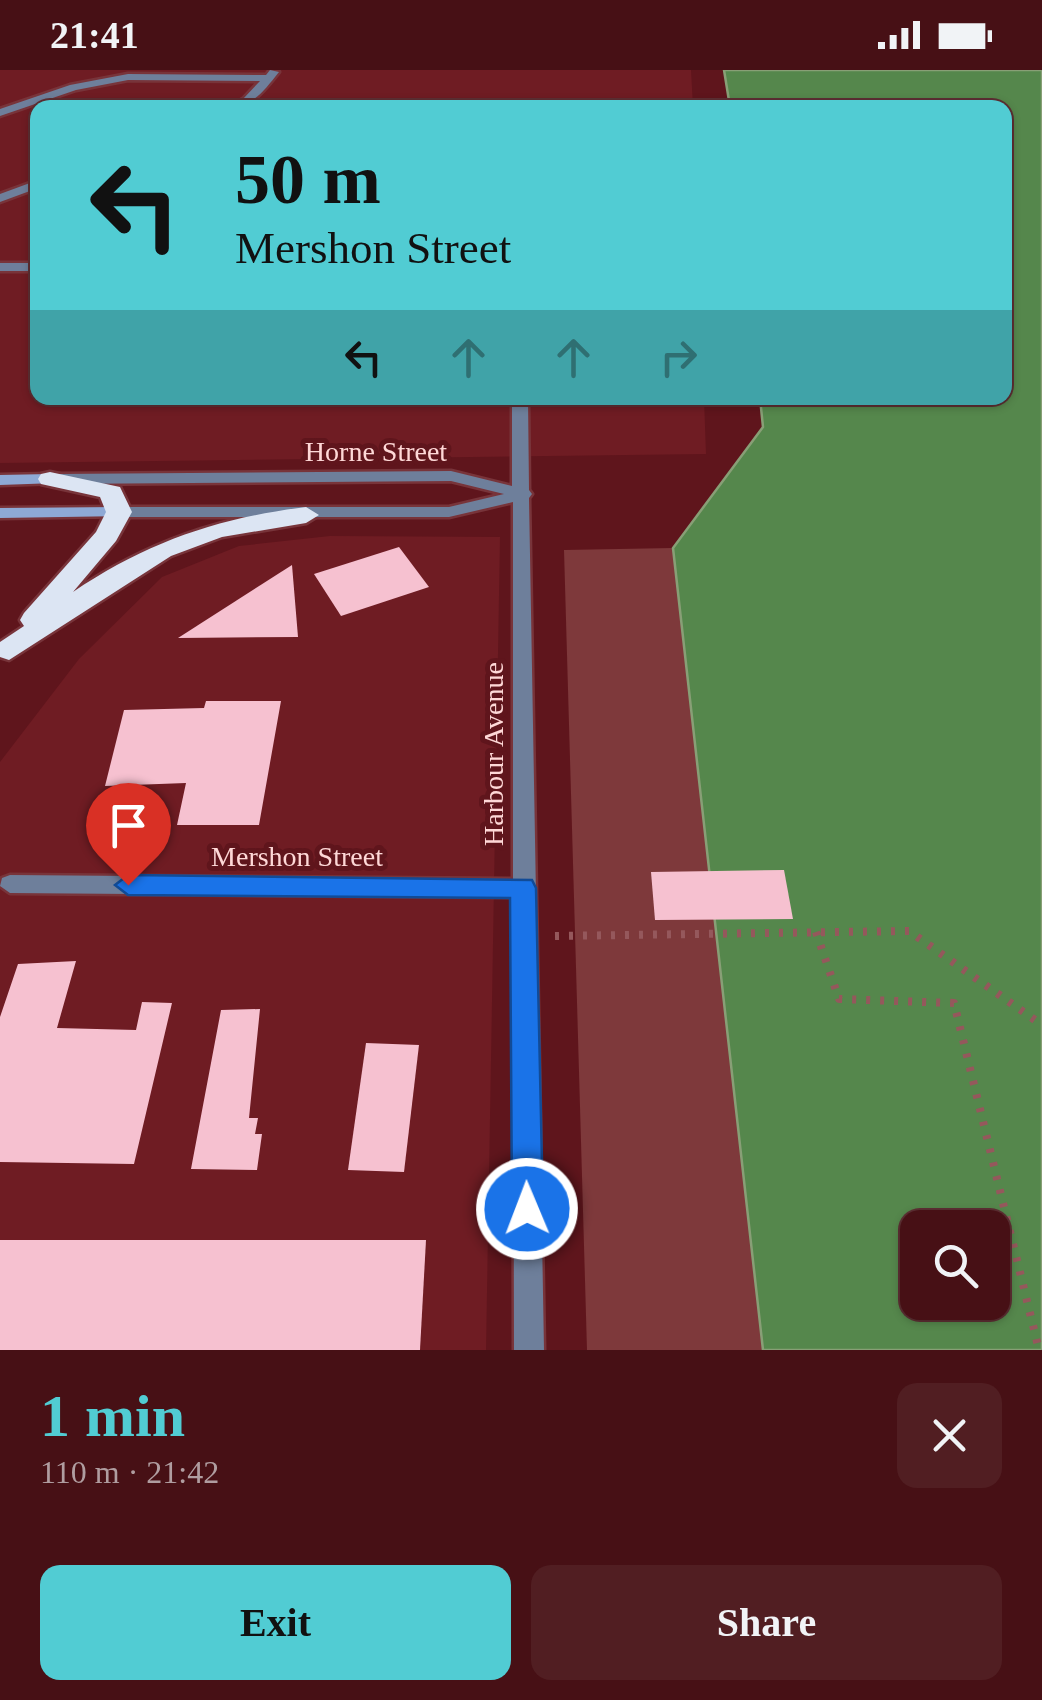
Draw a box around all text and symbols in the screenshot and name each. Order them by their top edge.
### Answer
text: 21:41 [50,14,139,56]
icon: left [70,140,200,270]
text: 50 m [235,141,381,218]
text: Mershon Street [235,223,511,273]
icon: left [336,330,391,385]
icon: ahead [441,330,496,385]
icon: ahead [546,330,601,385]
icon: right [651,330,706,385]
street label: Horne Street [305,436,447,467]
street label: Harbour Avenue [478,662,509,846]
pin [86,783,171,886]
icon: arrive [101,798,156,853]
street label: Mershon Street [211,841,383,872]
position arrow [475,1157,579,1261]
map controls [900,1210,1010,1320]
button: search [900,1210,1010,1320]
text: 1 min [40,1383,185,1449]
button: close [897,1383,1002,1488]
text: 110 m · 21:42 [40,1454,219,1490]
button: Exit [40,1565,511,1680]
button: Share [531,1565,1002,1680]

